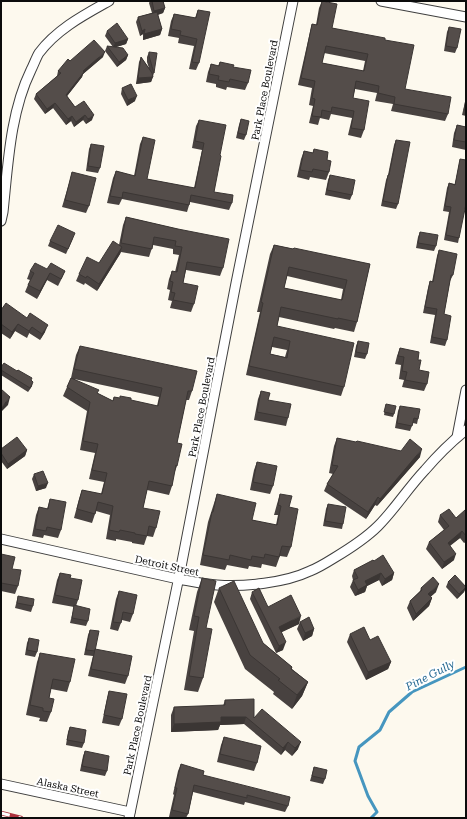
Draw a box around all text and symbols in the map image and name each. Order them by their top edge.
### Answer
street label: Park Place Boulevard [249,38,280,141]
street label: Park Place Boulevard [186,355,217,458]
street label: Detroit Street [134,553,200,578]
water label: Pine Gully [403,657,457,694]
street label: Park Place Boulevard [122,674,154,776]
street label: Alaska Street [36,776,100,799]

